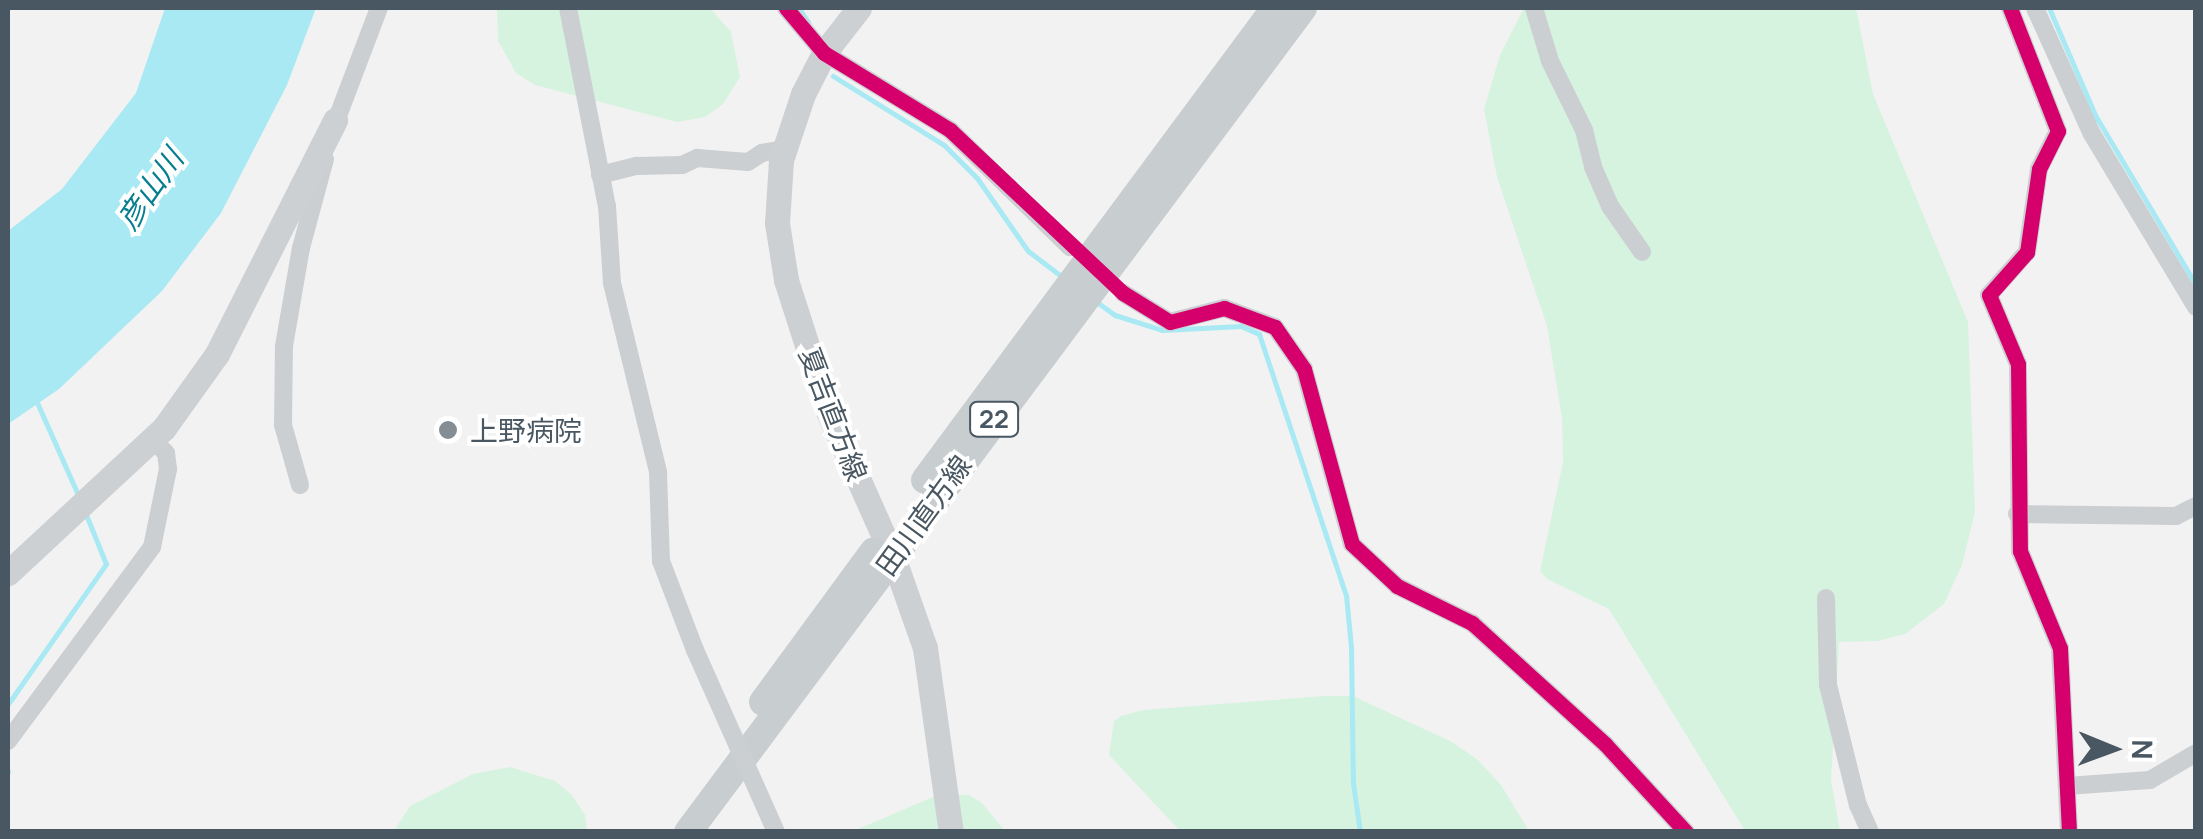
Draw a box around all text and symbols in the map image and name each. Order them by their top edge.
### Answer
water label: 彦山川 [109,142,191,236]
street label: 夏吉直方線 [793,343,875,485]
road number: 22 [969,399,1019,439]
place label: 上野病院 [470,413,582,447]
marker: 上野病院 [435,417,461,443]
street label: 田川直方線 [868,448,978,582]
north arrow [2063,699,2163,799]
text: N [2124,739,2162,760]

